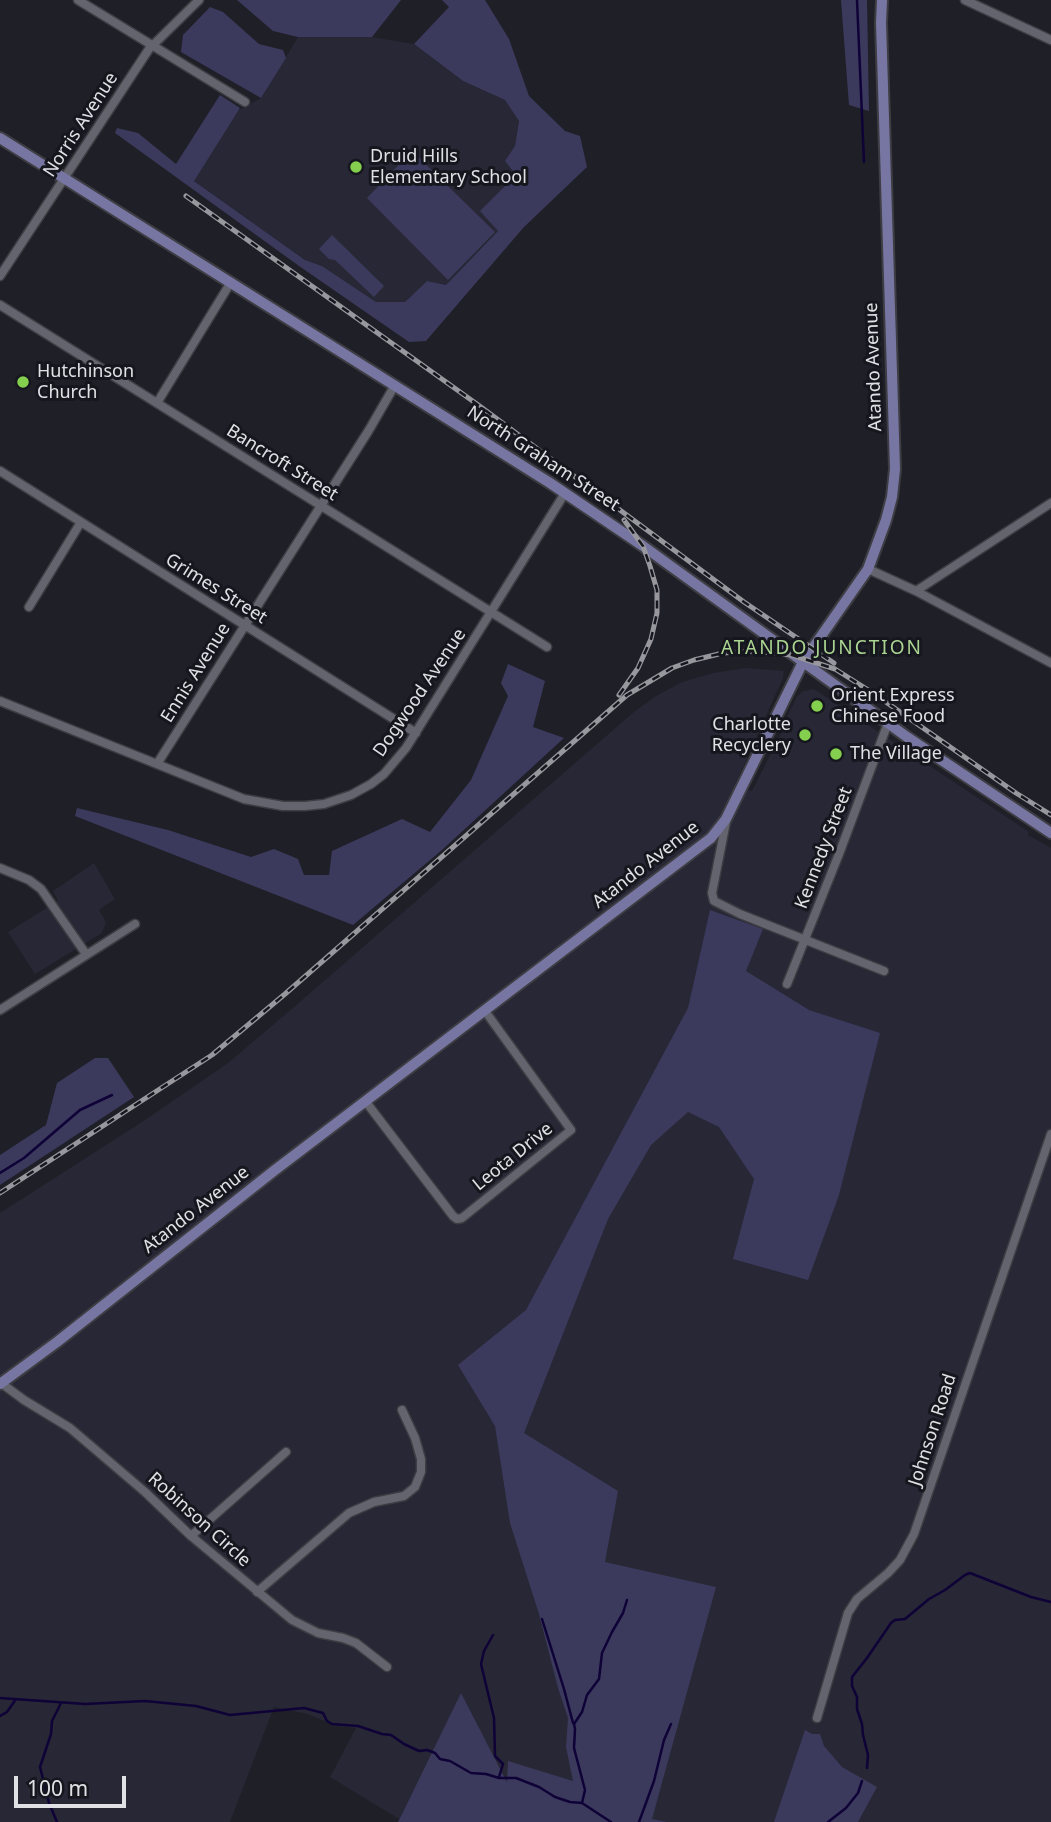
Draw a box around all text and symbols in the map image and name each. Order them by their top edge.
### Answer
street label: Norris Avenue [39,69,123,181]
place label: Druid Hills Elementary School [370,146,527,188]
marker: Druid Hills Elementary School [348,159,364,175]
street label: Atando Avenue [861,302,887,432]
place label: Hutchinson Church [37,361,134,404]
marker: Hutchinson Church [15,374,31,390]
street label: North Graham Street [463,402,623,516]
street label: Bancroft Street [222,420,342,506]
street label: Grimes Street [161,549,271,629]
street label: Ennis Avenue [157,619,235,727]
street label: Dogwood Avenue [369,625,471,761]
district label: ATANDO JUNCTION [723,638,921,660]
place label: Orient Express Chinese Food [831,685,955,728]
marker: Orient Express Chinese Food [809,698,825,714]
place label: Charlotte Recyclery [712,714,791,756]
marker: Charlotte Recyclery [797,727,813,743]
place label: The Village [850,743,942,765]
marker: The Village [828,746,844,762]
street label: Kennedy Street [791,784,857,912]
street label: Atando Avenue [589,817,703,913]
street label: Leota Drive [469,1118,557,1196]
street label: Atando Avenue [139,1162,253,1258]
street label: Johnson Road [905,1371,961,1489]
street label: Robinson Circle [143,1468,255,1572]
scale bar [18,1762,130,1806]
text: 100 m [27,1774,88,1802]

